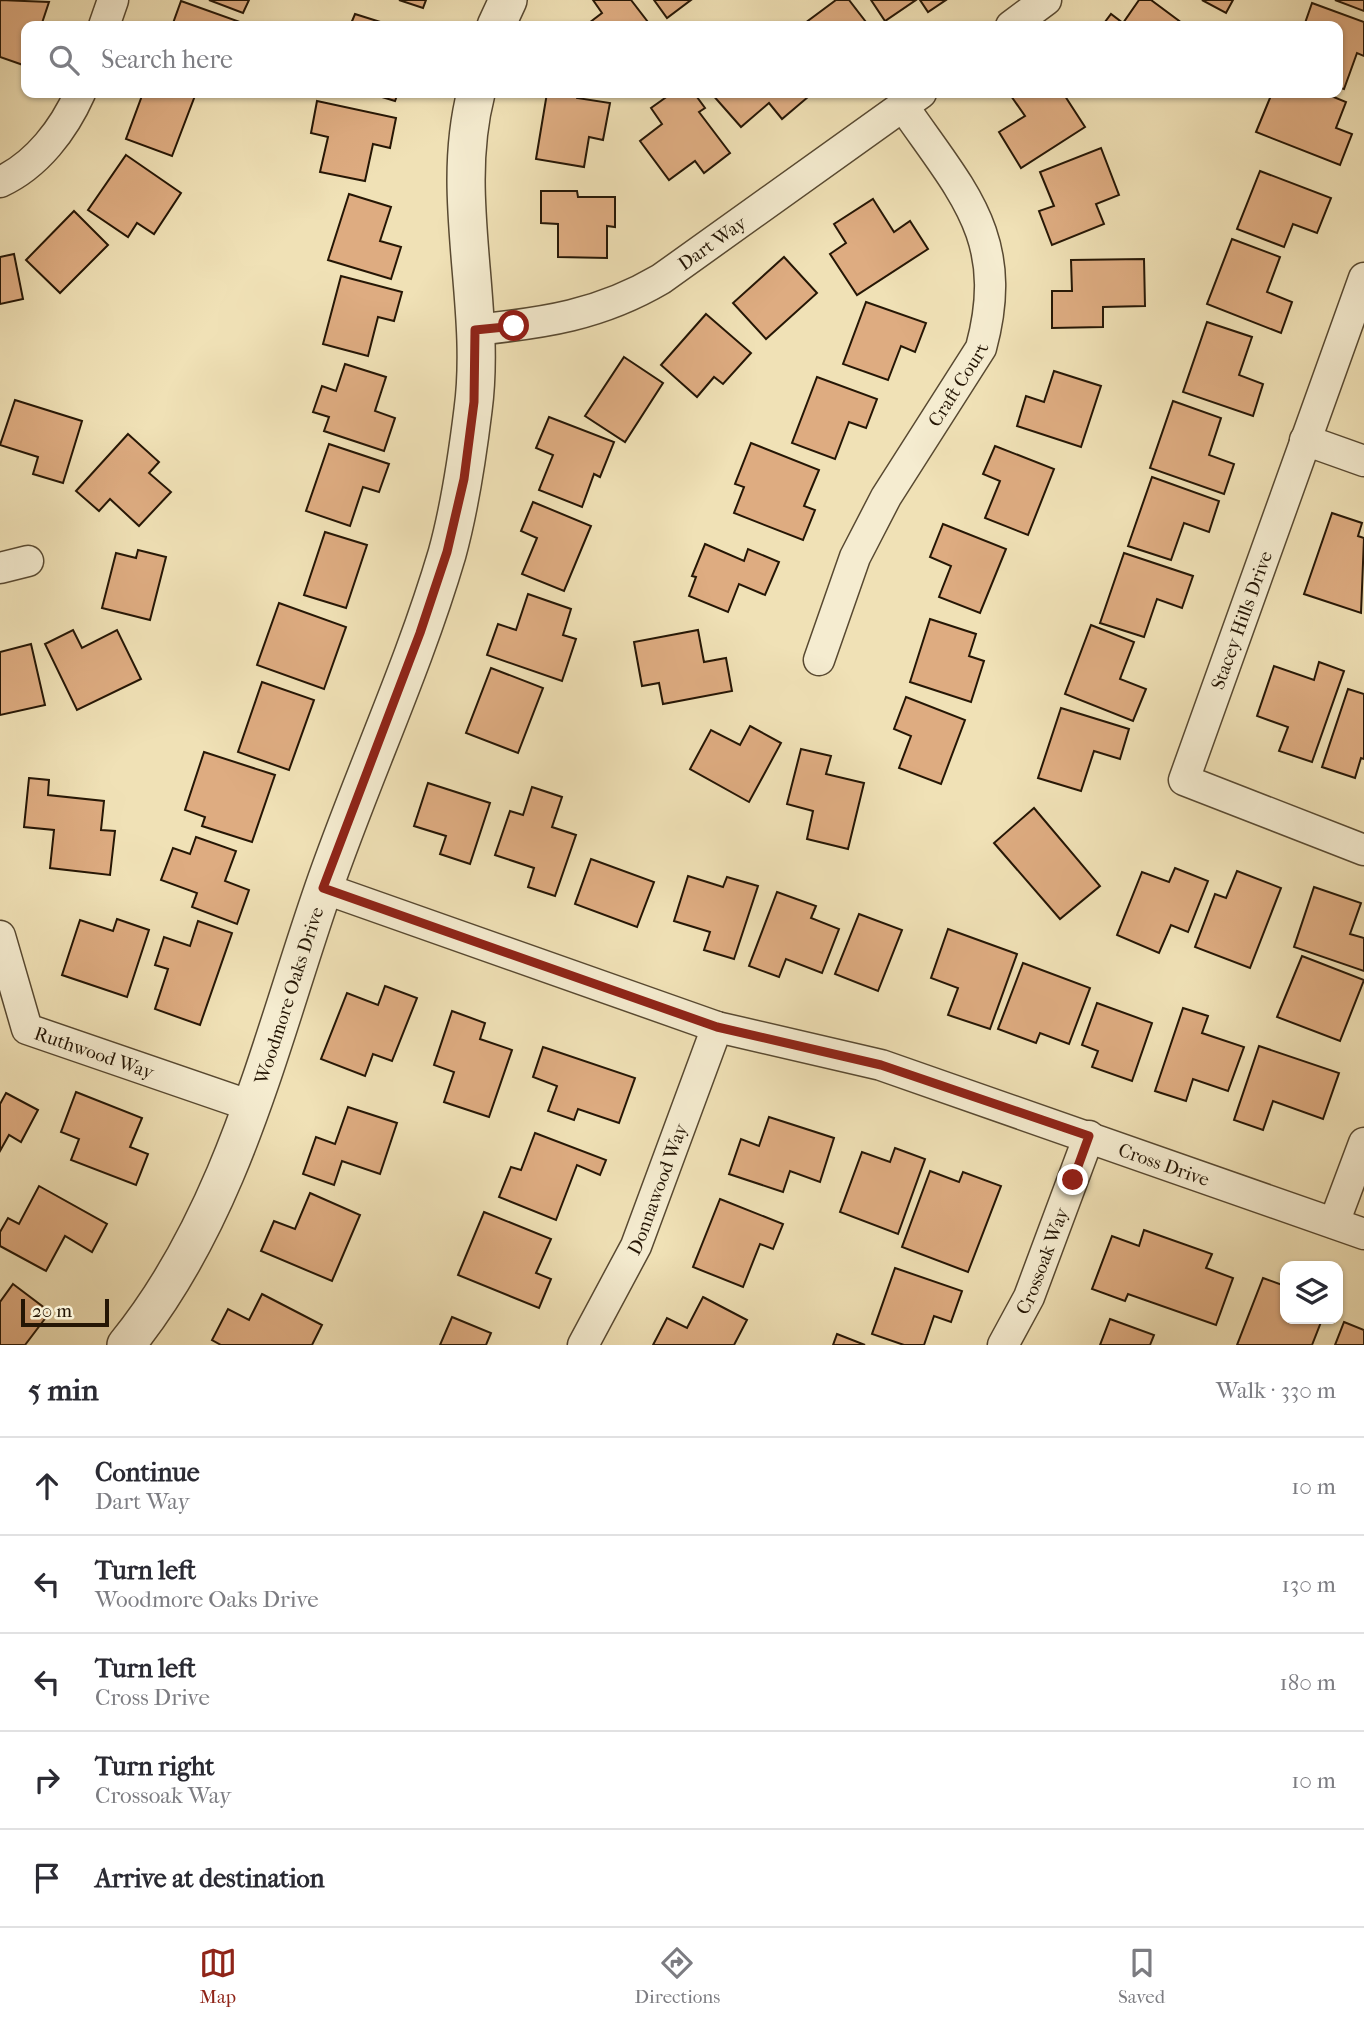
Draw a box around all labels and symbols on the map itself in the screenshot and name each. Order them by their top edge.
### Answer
street label: Dart Way [674,211,751,275]
route start [498,310,529,341]
street label: Craft Court [924,341,994,431]
street label: Stacey Hills Drive [1207,548,1277,693]
street label: Woodmore Oaks Drive [250,904,328,1088]
street label: Ruthwood Way [31,1022,157,1084]
street label: Donnawood Way [623,1120,693,1259]
street label: Cross Drive [1115,1139,1212,1191]
route end [1057,1164,1088,1195]
street label: Crossoak Way [1012,1204,1074,1318]
scale bar [21,1296,108,1328]

